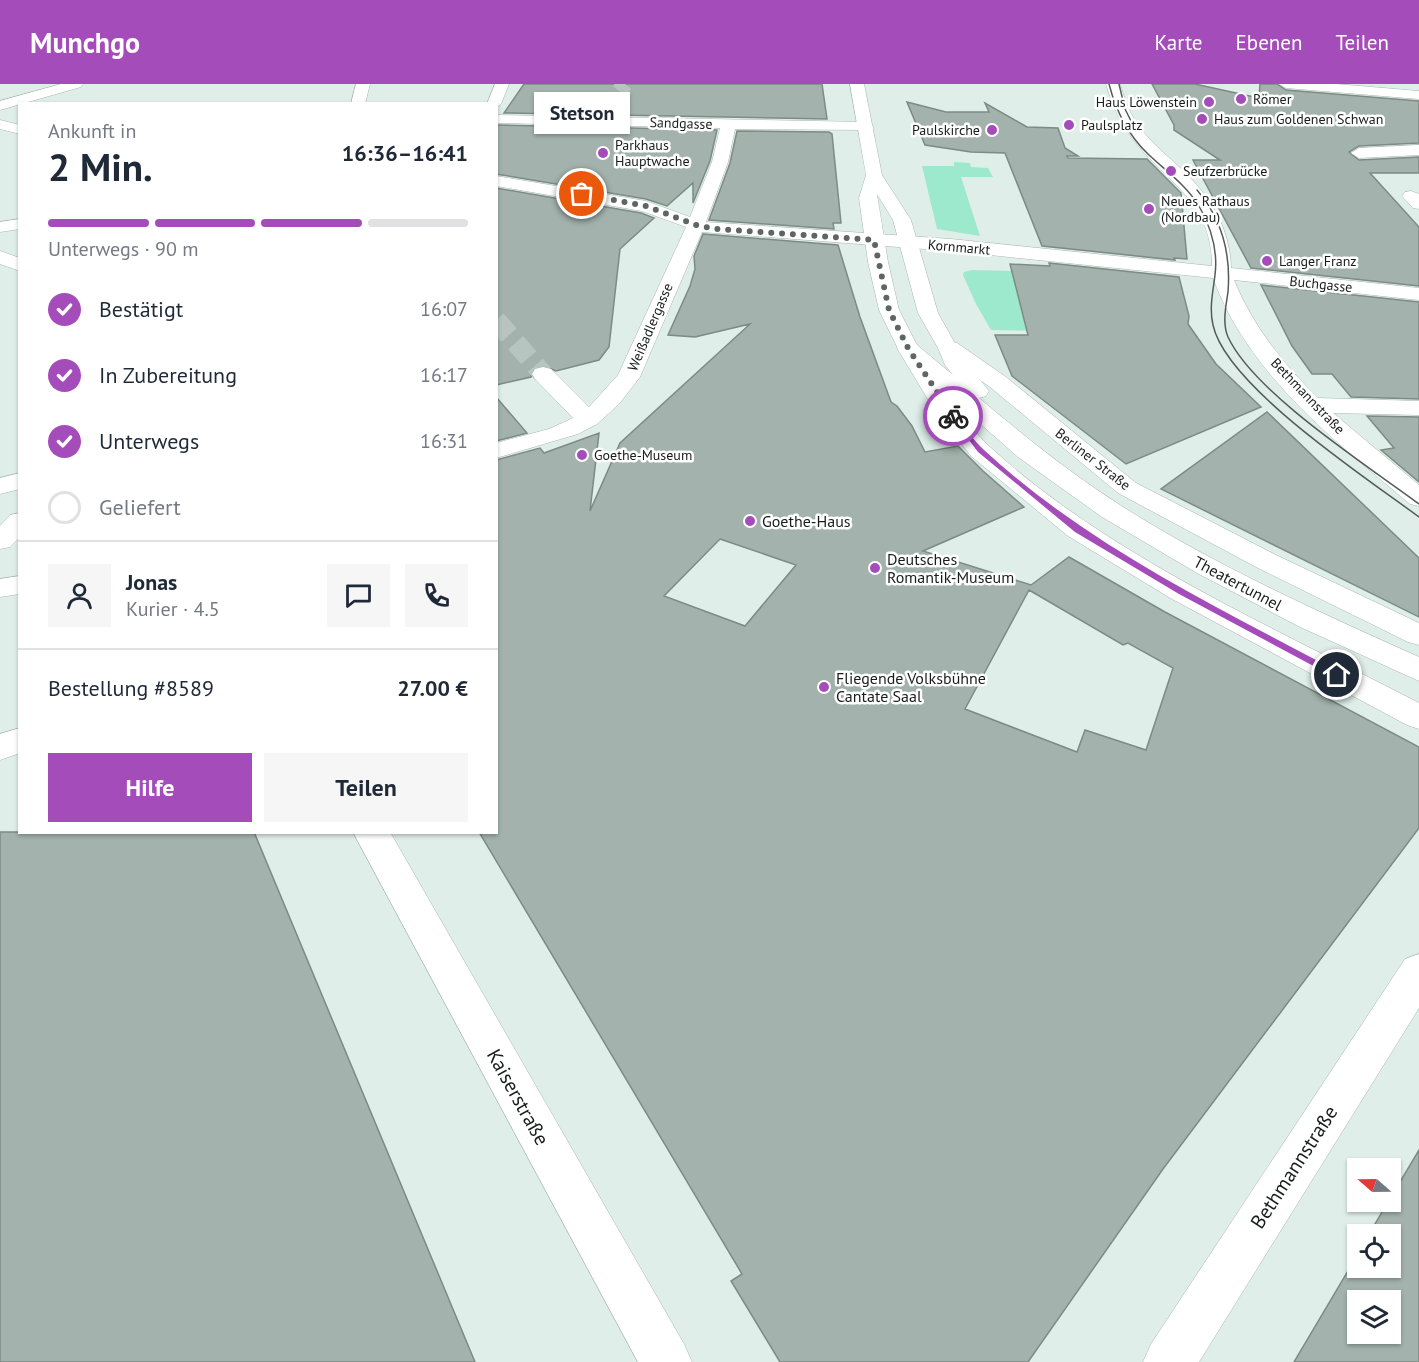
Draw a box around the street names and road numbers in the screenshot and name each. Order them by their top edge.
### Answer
street label: Sandgasse [649,113,713,133]
street label: Kornmarkt [927,235,991,259]
street label: Buchgasse [1289,272,1353,296]
street label: Weißadlergasse [623,280,677,374]
street label: Bethmannstraße [1267,354,1349,438]
street label: Berliner Straße [1052,424,1134,494]
street label: Theatertunnel [1190,551,1286,615]
street label: Kaiserstraße [481,1044,555,1150]
street label: Bethmannstraße [1245,1101,1343,1233]

